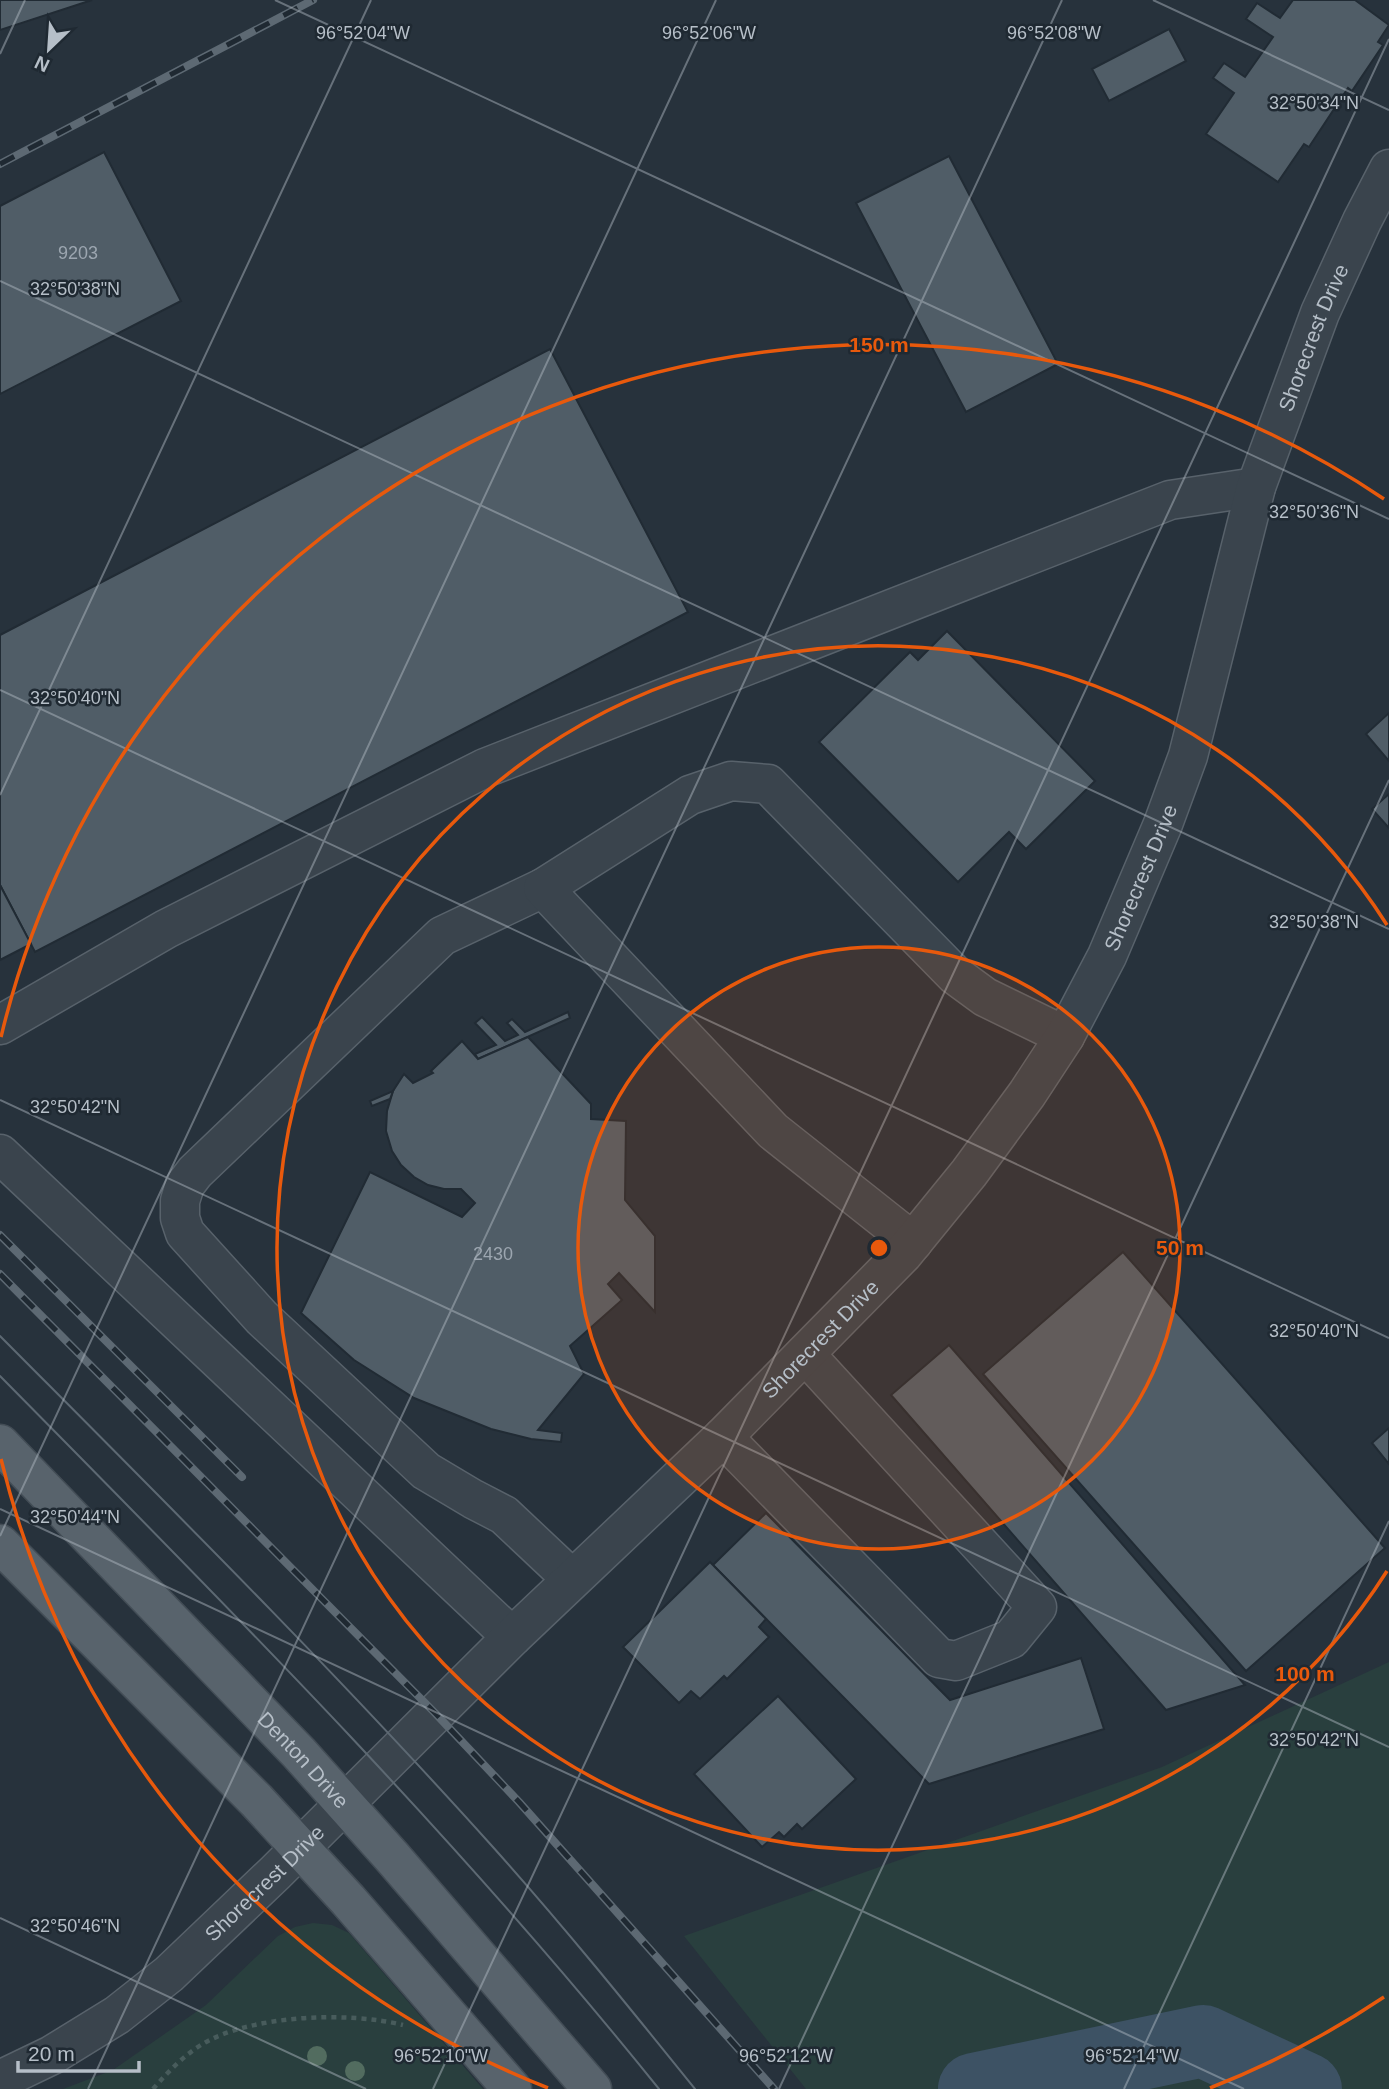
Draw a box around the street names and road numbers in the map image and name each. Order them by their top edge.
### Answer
street label: Shorecrest Drive [1273,260,1352,414]
street label: Shorecrest Drive [1099,801,1181,954]
street label: Shorecrest Drive [757,1275,883,1402]
street label: Denton Drive [254,1707,354,1812]
street label: Shorecrest Drive [200,1820,328,1945]

